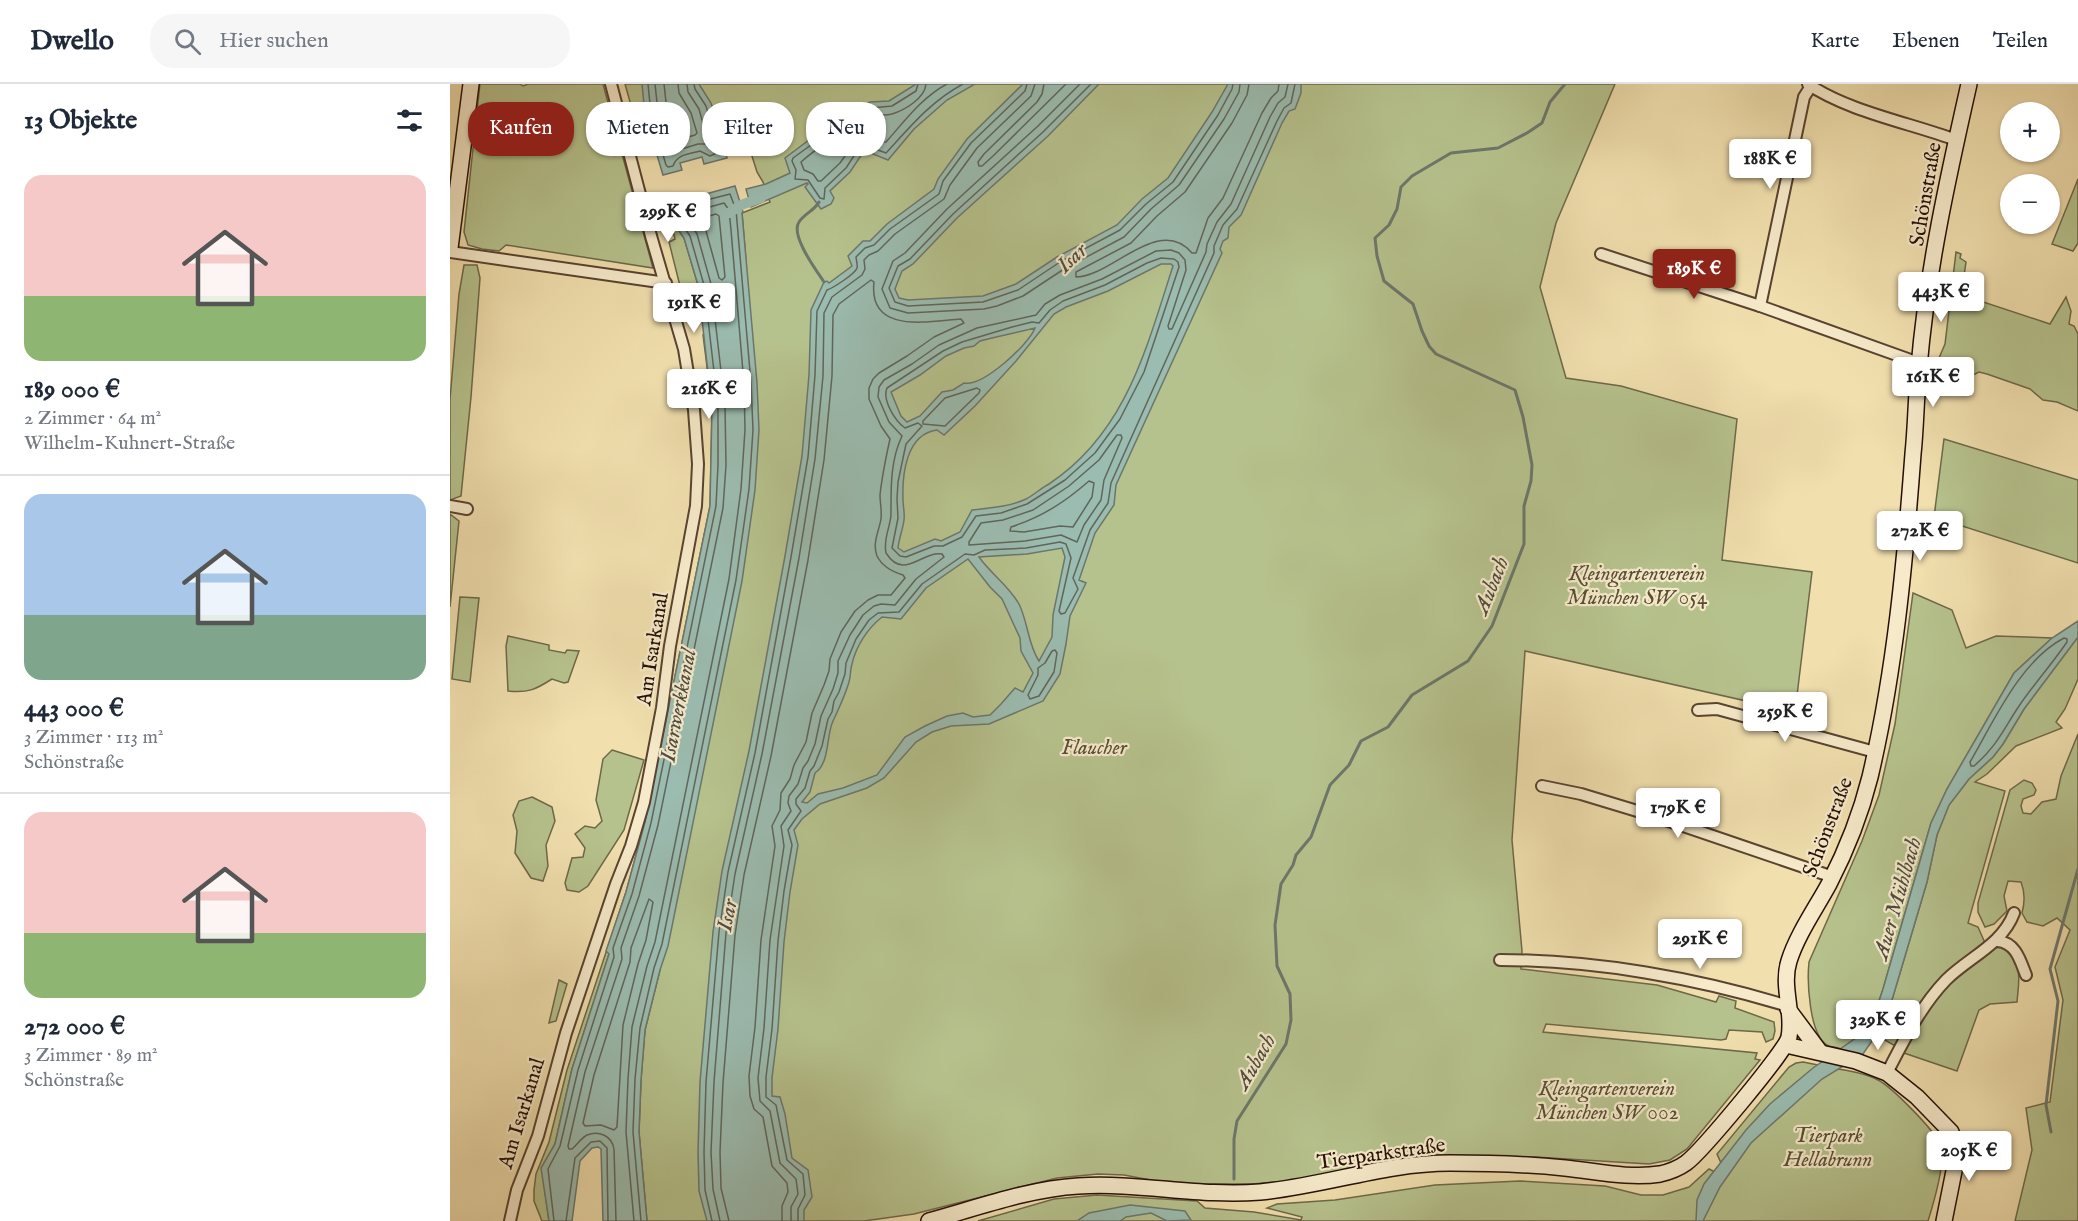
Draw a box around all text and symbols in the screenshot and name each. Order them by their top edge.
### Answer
search box [150,14,570,68]
text: Dwello [30,24,114,59]
icon: search [171,25,204,58]
text: Hier suchen [219,27,329,55]
text: Karte [1811,28,1859,55]
text: Ebenen [1892,28,1960,55]
text: Teilen [1993,28,2048,55]
chip: Kaufen [468,102,574,156]
chip: Mieten [586,102,690,156]
chip: Filter [702,102,794,156]
chip: Neu [806,102,886,156]
map controls [2000,102,2060,234]
button: + [2000,102,2060,162]
text: 13 Objekte [24,104,137,137]
icon: filters [393,104,426,137]
pin: 188K € [1721,139,1819,190]
street label: Schönstraße [1904,140,1949,248]
text: 188K € [1743,146,1797,171]
button: − [2000,174,2060,234]
pin: 299K € [619,192,717,243]
text: 299K € [639,199,697,224]
icon: home [171,214,279,322]
water label: Isar [1050,236,1095,280]
pin: 189K € [1645,249,1743,300]
text: 189K € [1667,256,1721,281]
pin: 443K € [1892,272,1990,323]
text: 443K € [1912,279,1970,304]
pin: 191K € [645,283,743,334]
text: 191K € [667,290,721,315]
pin: 161K € [1884,357,1982,408]
text: 161K € [1906,364,1960,389]
pin: 216K € [660,369,758,420]
text: 189 000 € [24,373,120,406]
text: 216K € [681,376,737,401]
text: 2 Zimmer · 64 m² [24,406,161,431]
text: Wilhelm-Kuhnert-Straße [24,431,235,456]
pin: 272K € [1871,511,1969,562]
text: 272K € [1891,518,1949,543]
icon: home [171,533,279,641]
water label: Aubach [1467,553,1516,620]
park label: Kleingartenverein München SW 054 [1567,561,1707,612]
street label: Am Isarkanal [631,590,676,709]
water label: Isarwerkkanal [654,645,704,765]
text: 443 000 € [24,692,124,725]
pin: 259K € [1736,692,1834,743]
text: 259K € [1757,699,1813,724]
text: 3 Zimmer · 113 m² [24,725,163,750]
park label: Flaucher [1061,735,1127,762]
text: Schönstraße [24,750,124,775]
street label: Schönstraße [1797,773,1860,881]
pin: 179K € [1629,788,1727,839]
text: 179K € [1650,795,1706,820]
water label: Auer Mühlbach [1867,834,1929,965]
icon: home [171,851,279,959]
water label: Isar [711,895,745,935]
pin: 291K € [1651,919,1749,970]
text: 291K € [1672,926,1728,951]
pin: 329K € [1829,1000,1927,1051]
text: 329K € [1850,1007,1906,1032]
text: 272 000 € [24,1010,125,1043]
water label: Aubach [1228,1029,1283,1097]
text: 3 Zimmer · 89 m² [24,1043,158,1068]
street label: Am Isarkanal [493,1055,552,1173]
text: Schönstraße [24,1068,124,1093]
park label: Kleingartenverein München SW 002 [1535,1076,1679,1127]
park label: Tierpark Hellabrunn [1783,1123,1872,1174]
pin: 205K € [1920,1131,2018,1182]
street label: Tierparkstraße [1315,1132,1447,1177]
text: 205K € [1940,1138,1998,1163]

